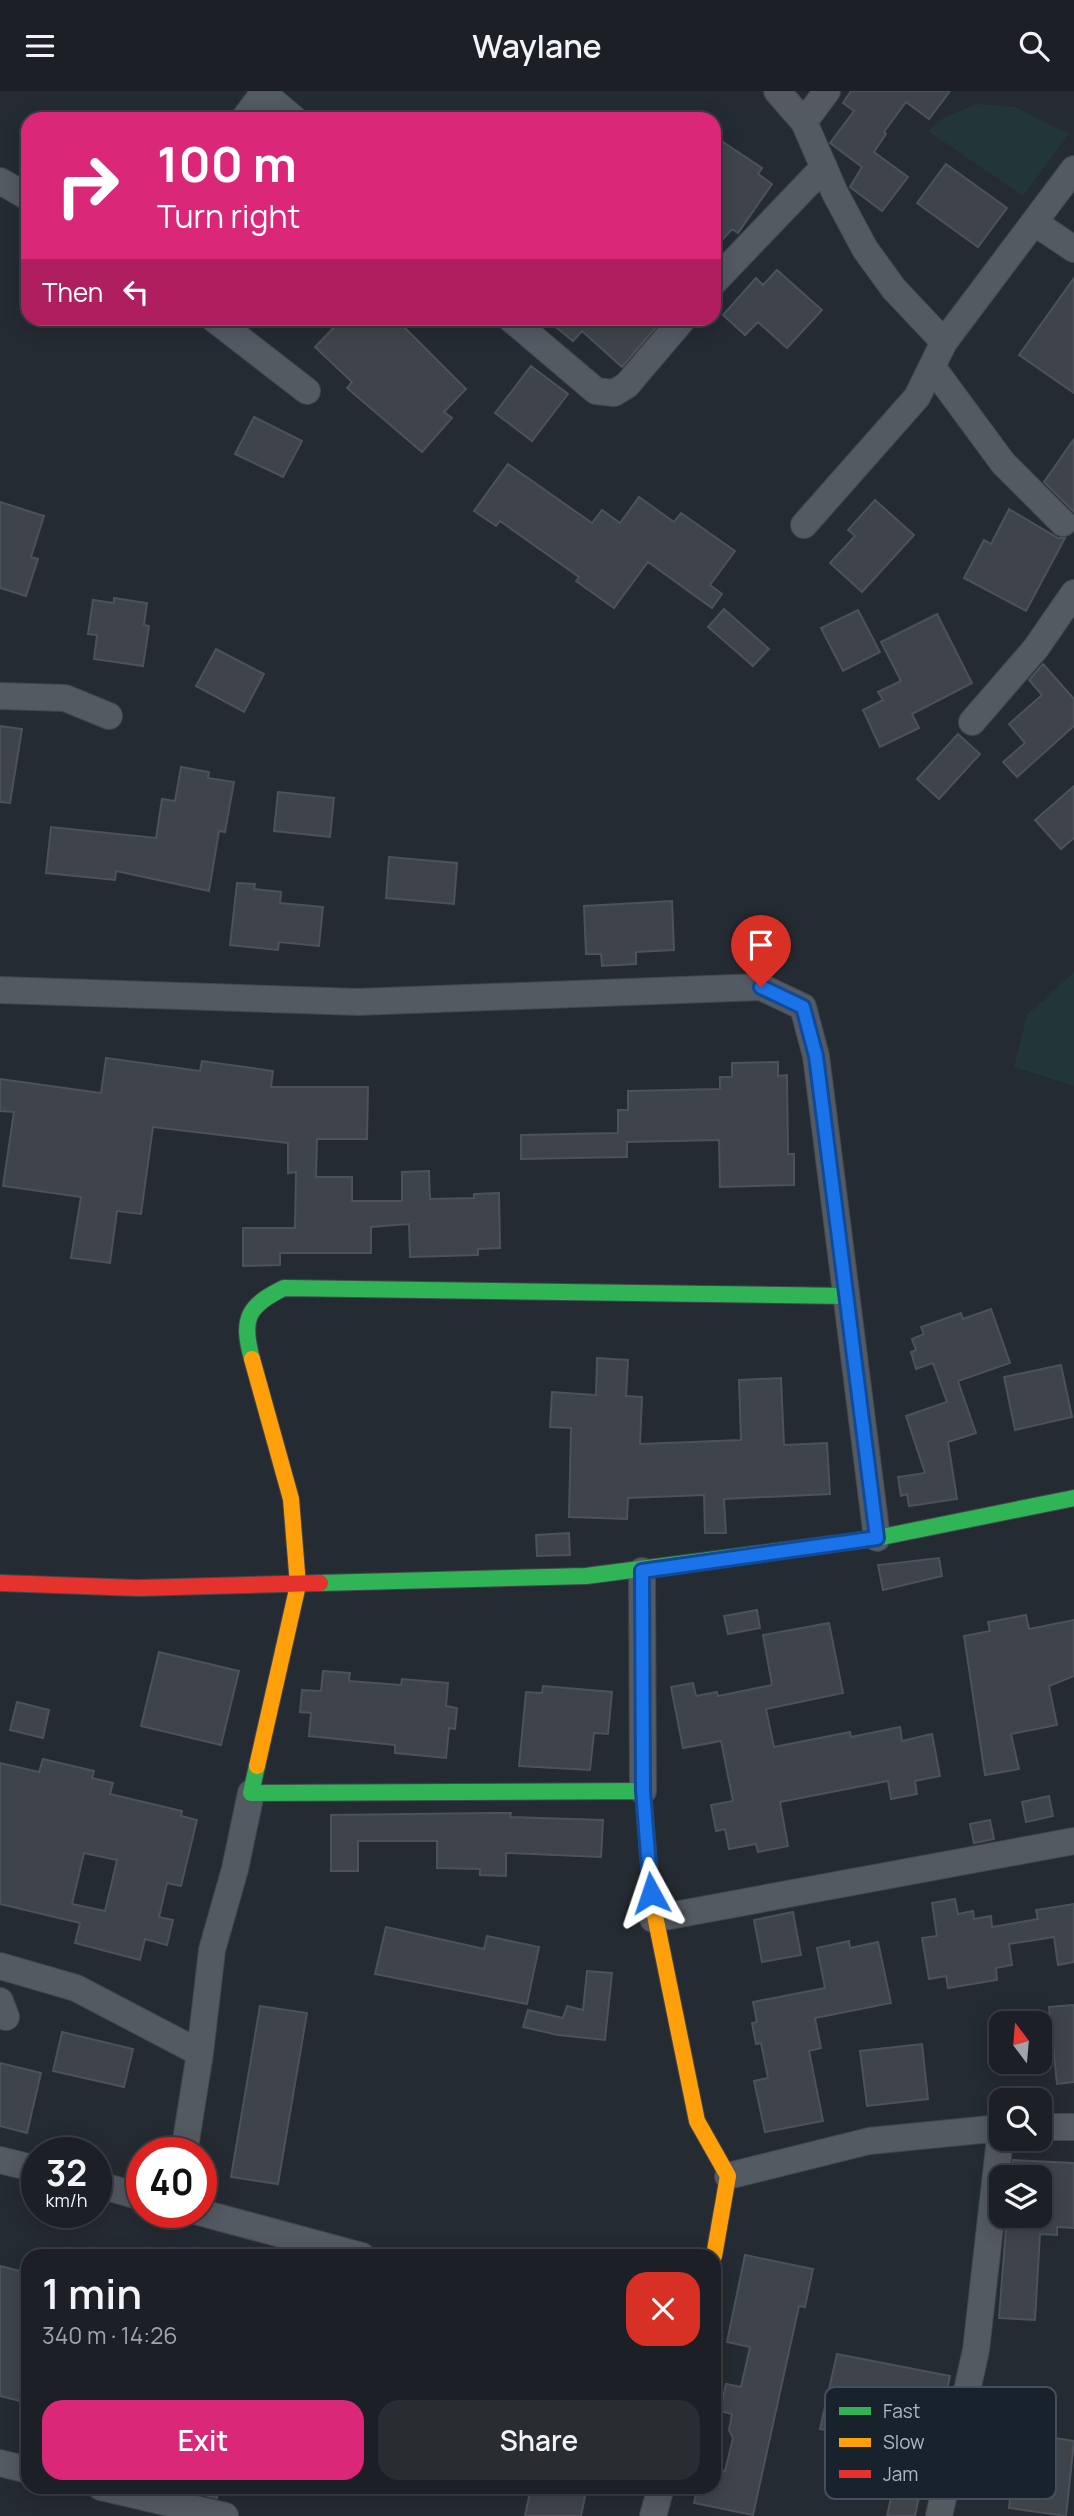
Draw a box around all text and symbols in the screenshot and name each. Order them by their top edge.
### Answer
text: Waylane [472,24,602,68]
icon: menu [21,27,59,65]
icon: search [1015,27,1053,65]
text: 100 m [157,130,297,197]
icon: right [42,140,133,231]
text: Turn right [157,194,300,238]
icon: left [117,273,155,311]
text: Then [42,274,103,310]
pin [731,915,791,987]
icon: arrive [742,926,780,964]
position arrow [614,1856,688,1930]
north arrow [989,2011,1052,2074]
map controls [989,2011,1052,2228]
button: search [989,2088,1052,2151]
speed limit sign: 40 [126,2137,217,2228]
text: 32 [46,2149,87,2197]
button: layers [989,2165,1052,2228]
text: km/h [46,2188,87,2212]
text: 1 min [42,2264,142,2322]
button: close [626,2272,700,2346]
text: 340 m · 14:26 [42,2319,178,2351]
legend [825,2387,1056,2499]
text: Fast [883,2398,920,2424]
button: Exit [42,2400,364,2480]
button: Share [378,2400,700,2480]
text: Slow [883,2429,925,2455]
text: Jam [883,2461,918,2487]

